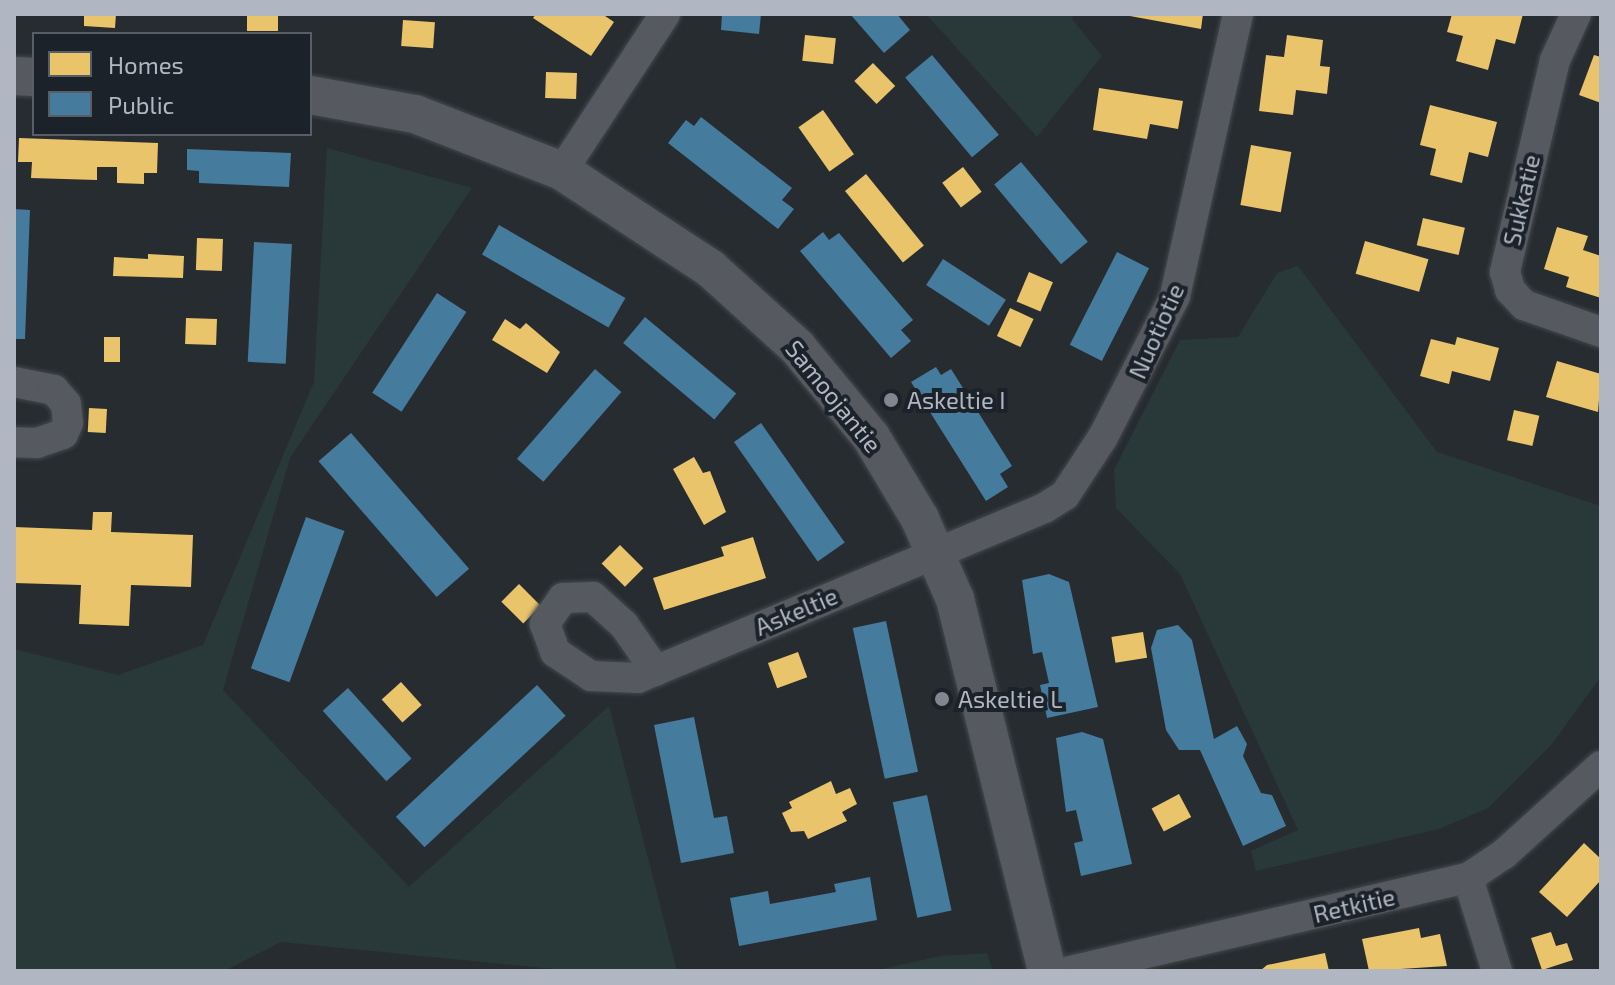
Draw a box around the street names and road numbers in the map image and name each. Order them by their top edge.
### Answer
street label: Sukkatie [1497,152,1545,248]
street label: Nuotiotie [1122,279,1190,383]
street label: Samoojantie [780,334,888,458]
street label: Askeltie [750,581,842,641]
street label: Retkitie [1310,882,1398,928]

